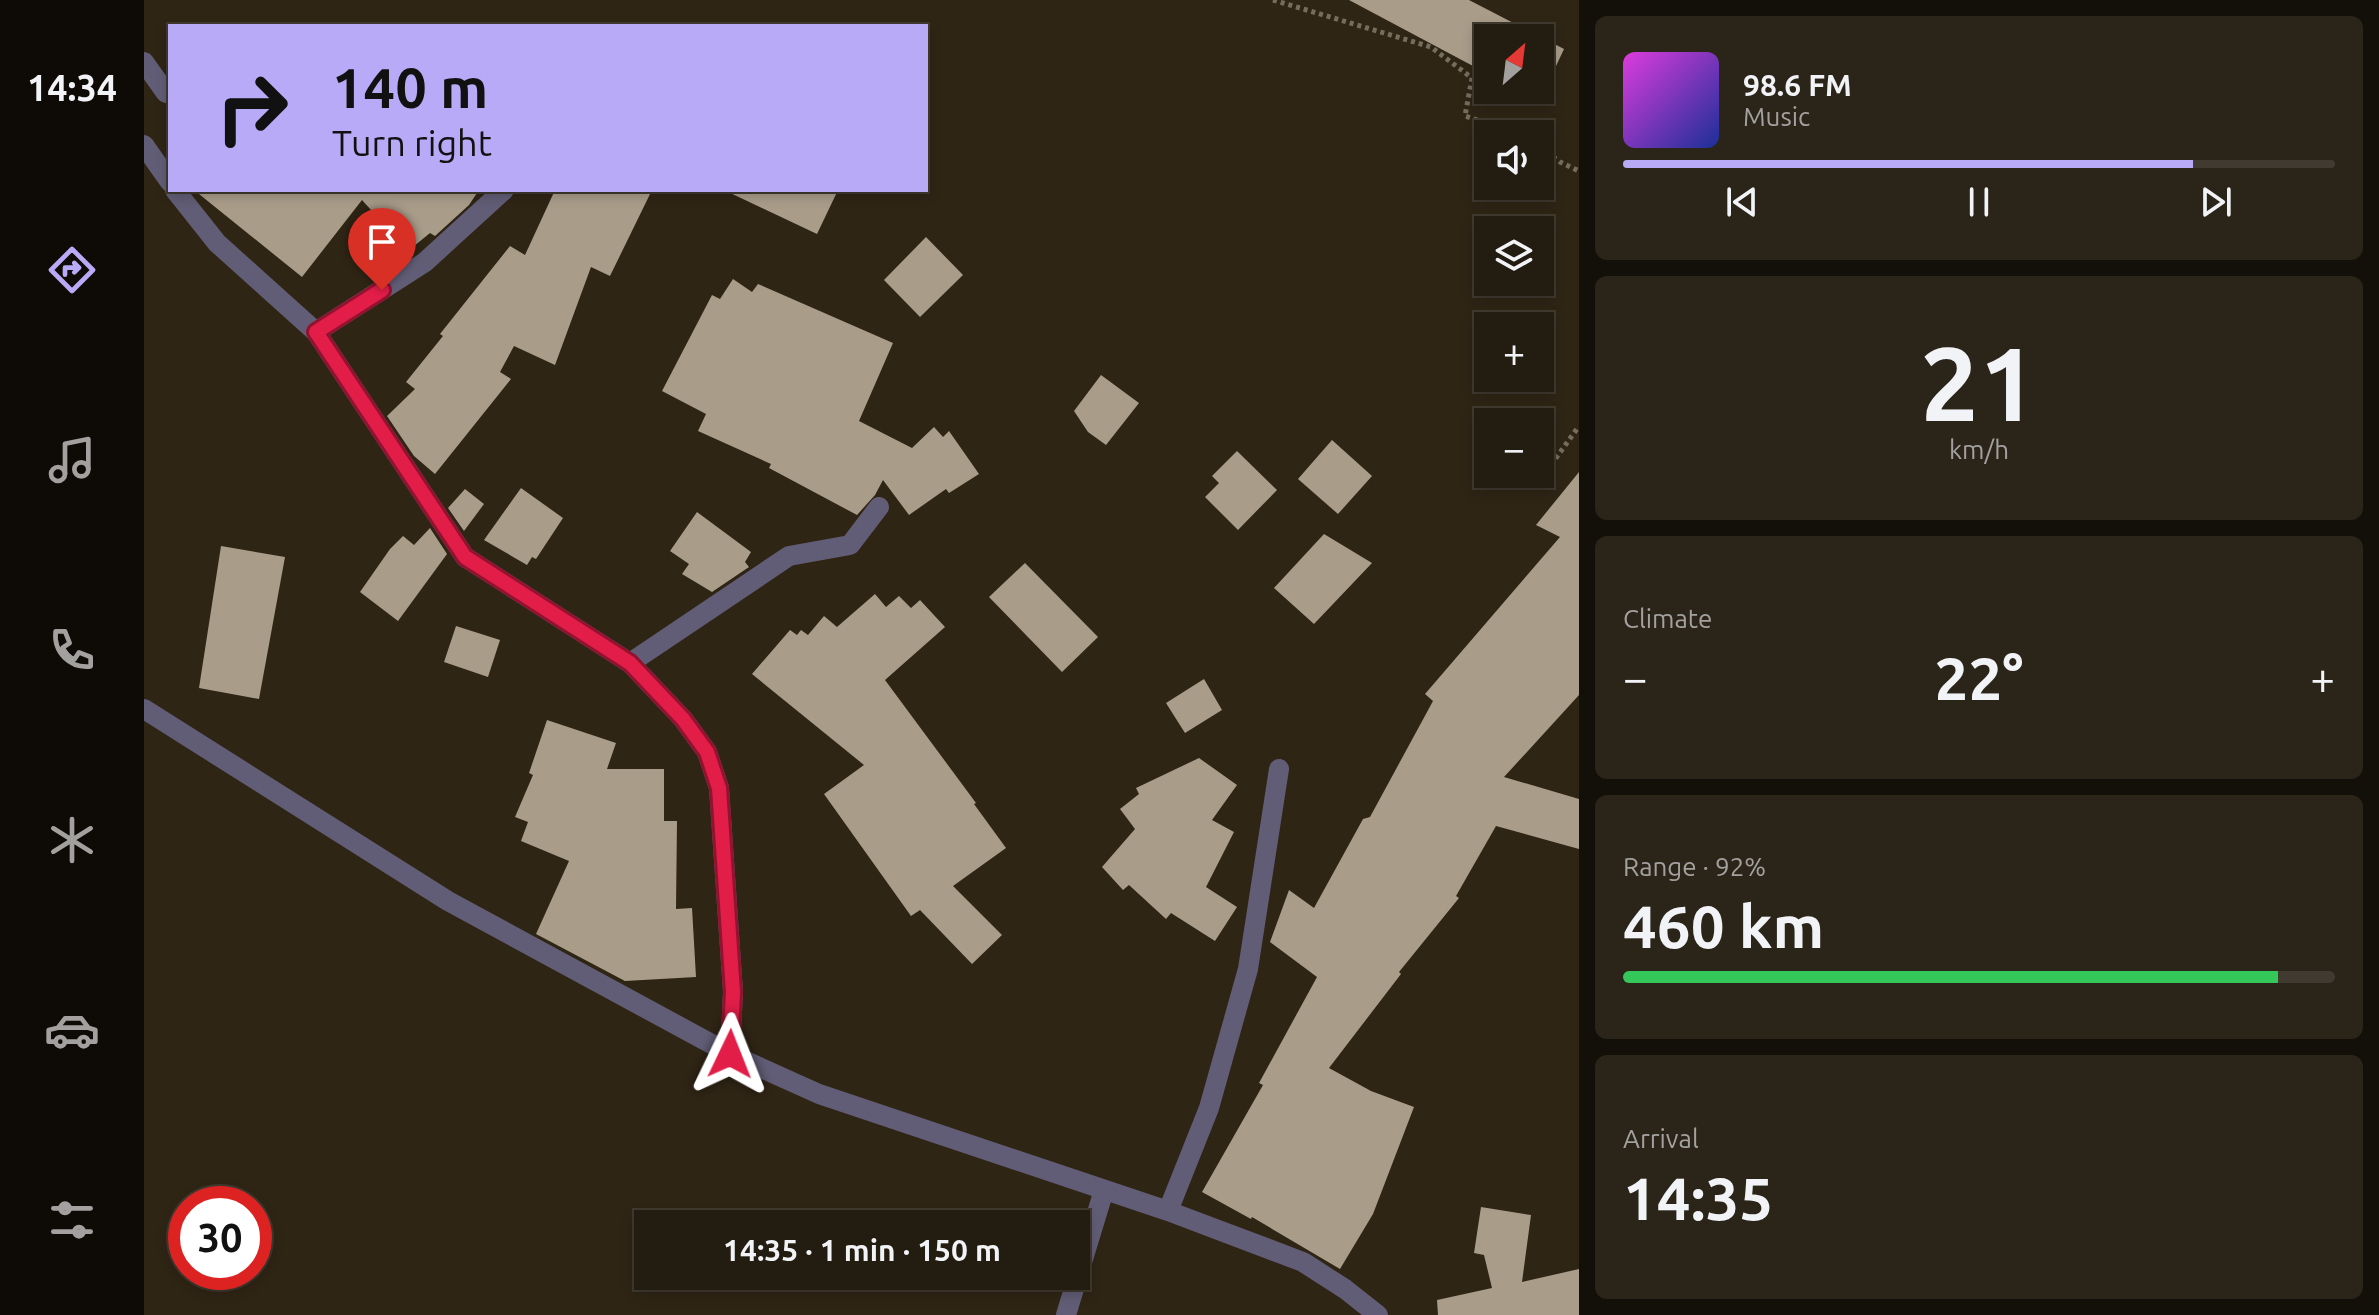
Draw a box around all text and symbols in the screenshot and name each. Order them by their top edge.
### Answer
north arrow [1474,24,1554,104]
map controls [1474,24,1554,488]
icon: right [200,56,304,160]
text: 140 m [332,56,488,119]
text: 14:34 [27,67,117,108]
text: 98.6 FM [1743,68,1852,102]
text: Music [1743,102,1810,131]
button: sound [1474,120,1554,200]
text: Turn right [332,122,492,163]
icon: previous [1720,180,1764,224]
icon: pause [1957,180,2001,224]
icon: next [2194,180,2238,224]
pin [348,208,416,290]
button: layers [1474,216,1554,296]
icon: arrive [360,220,404,264]
icon: directions [44,242,100,298]
button: + [1474,312,1554,392]
text: 21 [1920,324,2038,441]
button: − [1474,408,1554,488]
icon: music [44,432,100,488]
text: km/h [1949,435,2009,464]
text: Climate [1623,604,1712,633]
icon: phone [44,622,100,678]
text: 22° [1935,644,2023,711]
text: − [1623,653,1648,702]
text: + [2310,653,2335,702]
icon: climate [44,812,100,868]
text: Range · 92% [1623,852,1766,881]
text: 460 km [1623,892,1824,959]
icon: car [44,1002,100,1058]
position arrow [688,1012,772,1096]
text: Arrival [1623,1124,1699,1153]
text: 14:35 [1623,1164,1773,1231]
speed limit sign: 30 [168,1186,272,1290]
icon: filters [44,1192,100,1248]
text: 14:35 · 1 min · 150 m [723,1233,1001,1267]

